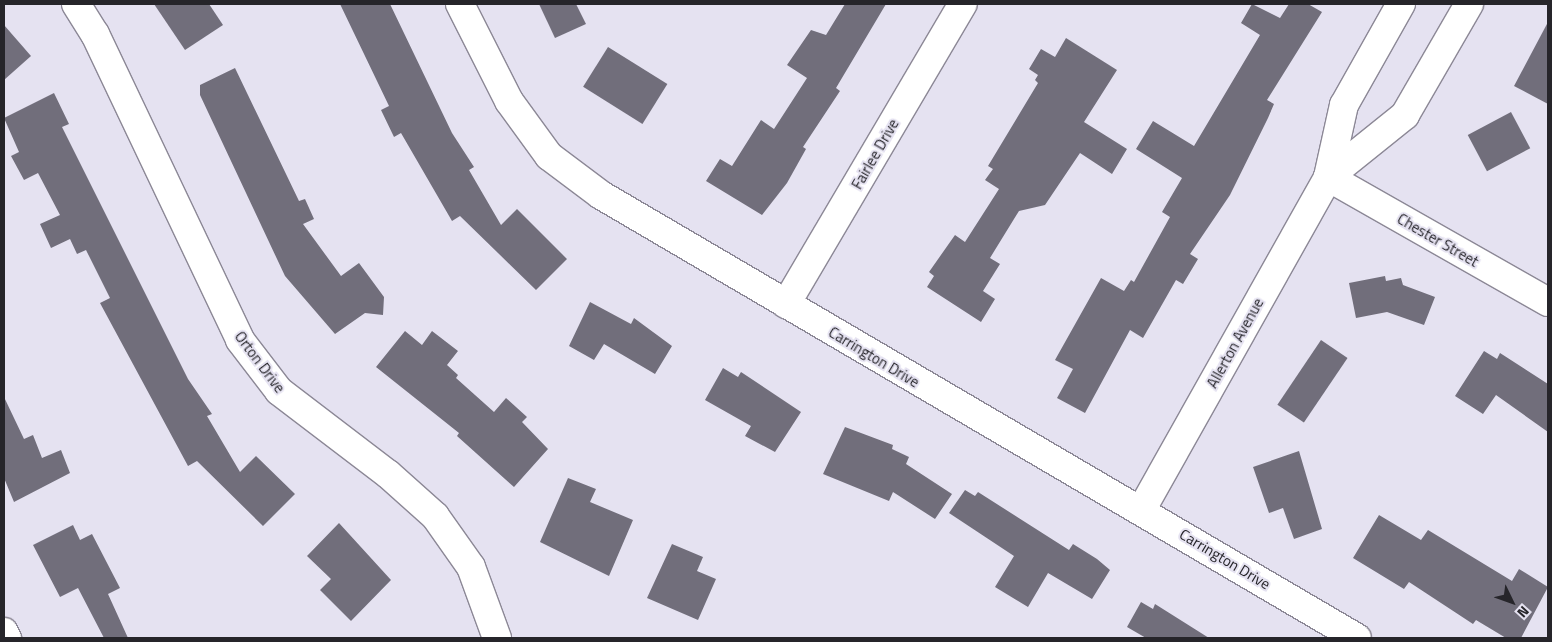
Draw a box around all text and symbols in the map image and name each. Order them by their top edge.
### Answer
street label: Fairlee Drive [848,116,902,192]
street label: Chester Street [1394,210,1482,270]
street label: Allerton Avenue [1203,295,1267,391]
street label: Carrington Drive [825,323,923,391]
street label: Orton Drive [231,328,289,396]
street label: Carrington Drive [1176,525,1274,593]
north arrow [1487,577,1537,627]
text: N [1512,602,1535,623]

